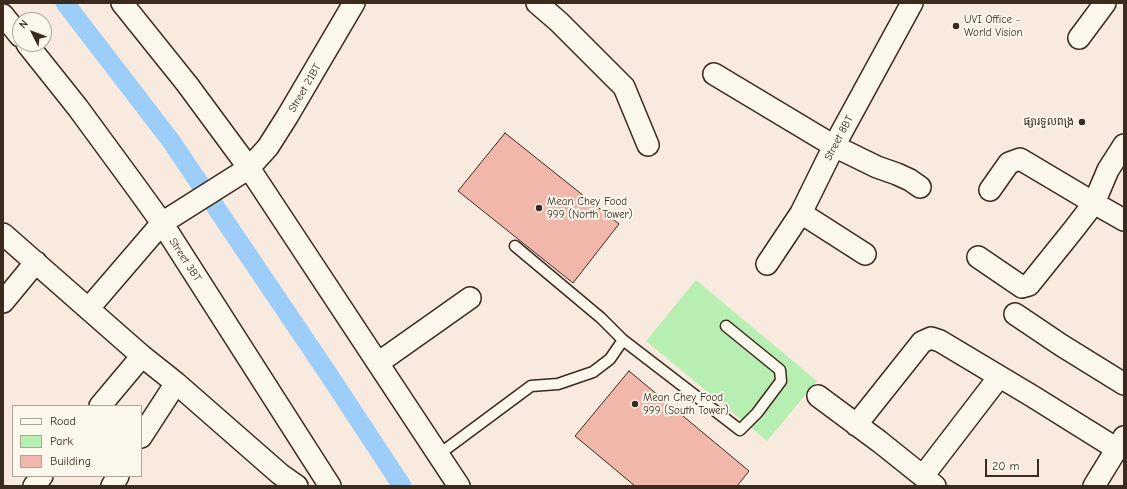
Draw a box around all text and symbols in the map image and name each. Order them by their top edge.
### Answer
north arrow [12,12,52,52]
place label: UVI Office - World Vision [964,13,1023,39]
text: N [16,17,31,31]
marker: UVI Office - World Vision [951,21,961,31]
street label: Street 21BT [286,61,324,115]
street label: Street 8BT [822,113,856,163]
place label: ផ្សារទួលពង្រ [1023,115,1074,129]
marker: ផ្សារទួលពង្រ [1077,117,1087,127]
place label: Mean Chey Food 999 (North Tower) [547,195,633,221]
marker: Mean Chey Food 999 (North Tower) [534,203,544,213]
street label: Street 3BT [166,236,204,284]
place label: Mean Chey Food 999 (South Tower) [643,391,729,417]
marker: Mean Chey Food 999 (South Tower) [630,399,640,409]
legend [12,405,142,477]
text: Road [50,414,76,428]
text: Park [50,434,73,448]
scale bar [987,451,1041,477]
text: Building [50,454,91,468]
text: 20 m [992,459,1020,473]

